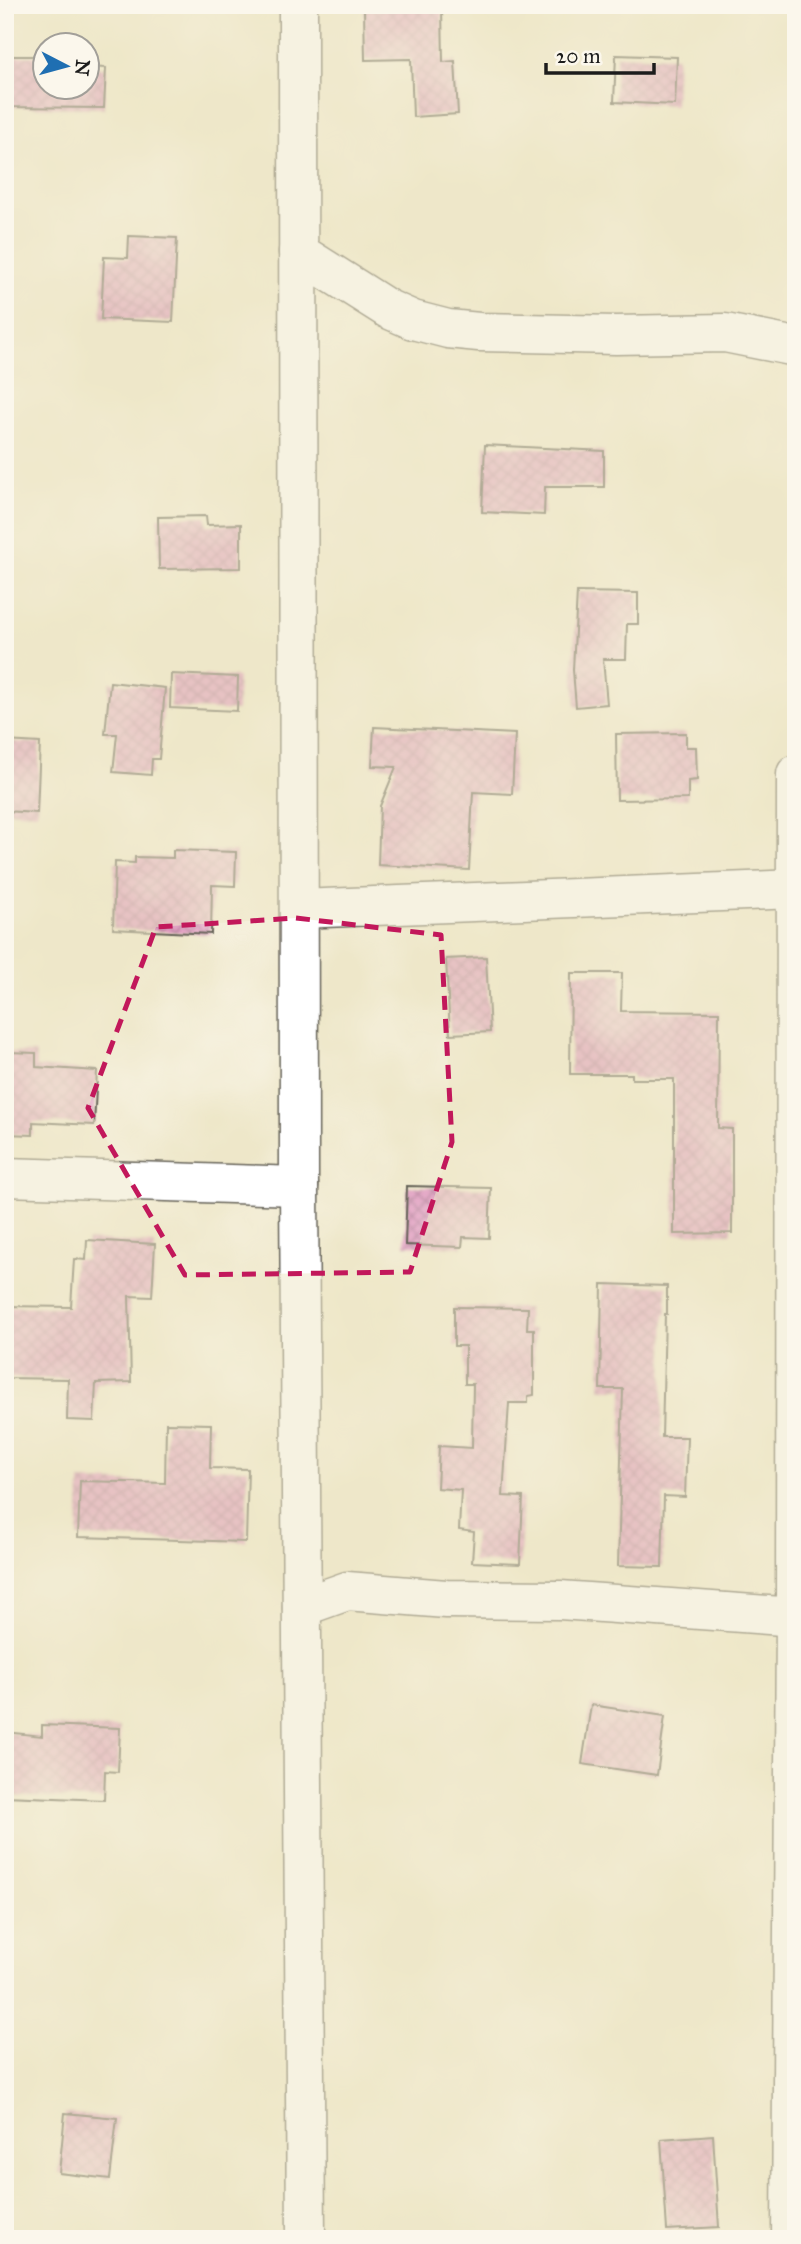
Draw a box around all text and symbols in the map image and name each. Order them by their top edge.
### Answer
north arrow [32,32,102,102]
scale bar [546,32,654,76]
text: 20 m [556,43,601,69]
text: N [70,59,95,77]

